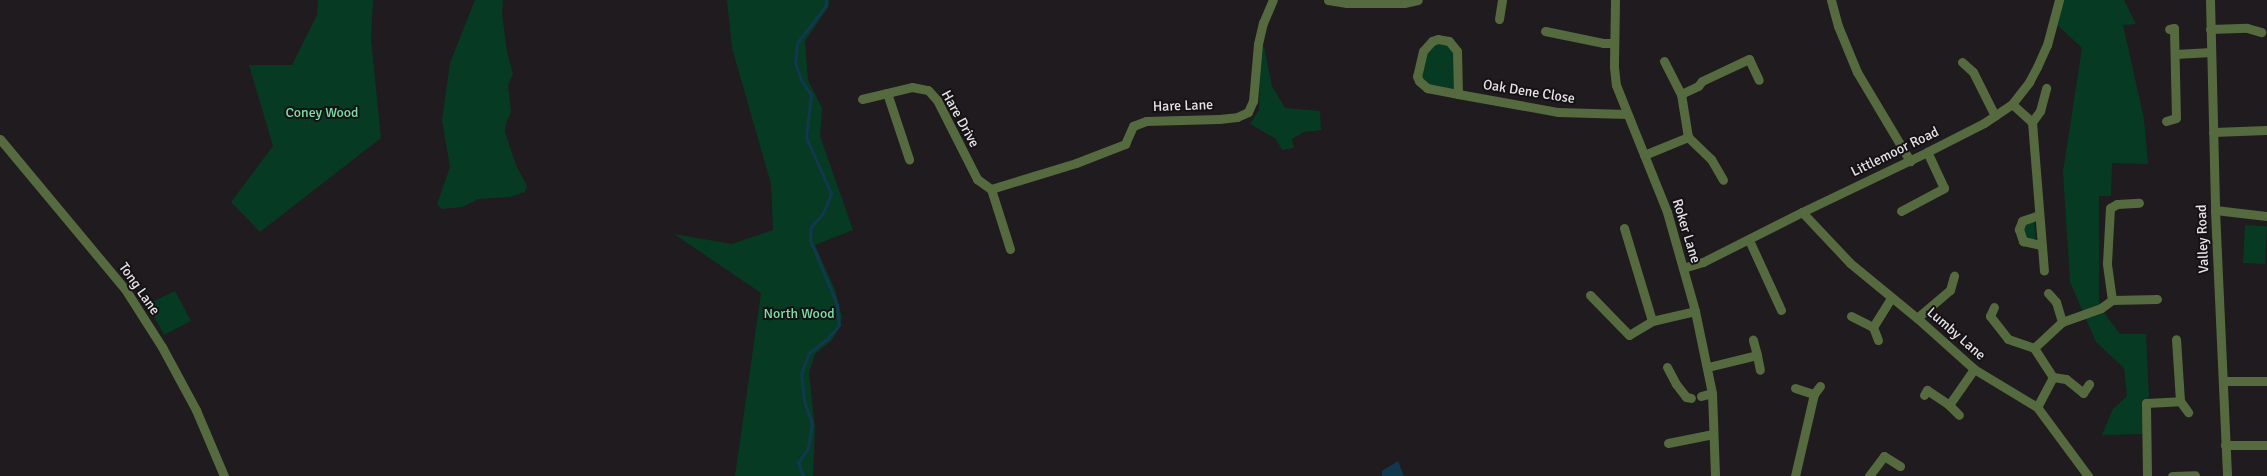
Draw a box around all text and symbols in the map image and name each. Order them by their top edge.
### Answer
street label: Oak Dene Close [1482,76,1576,108]
street label: Hare Drive [937,87,983,151]
street label: Hare Lane [1153,97,1213,115]
park label: Coney Wood [285,105,359,121]
street label: Littlemoor Road [1848,124,1942,180]
street label: Roker Lane [1668,197,1704,265]
street label: Valley Road [2193,204,2213,274]
street label: Tong Lane [115,260,163,318]
street label: Lumby Lane [1923,304,1989,364]
park label: North Wood [763,306,835,322]

